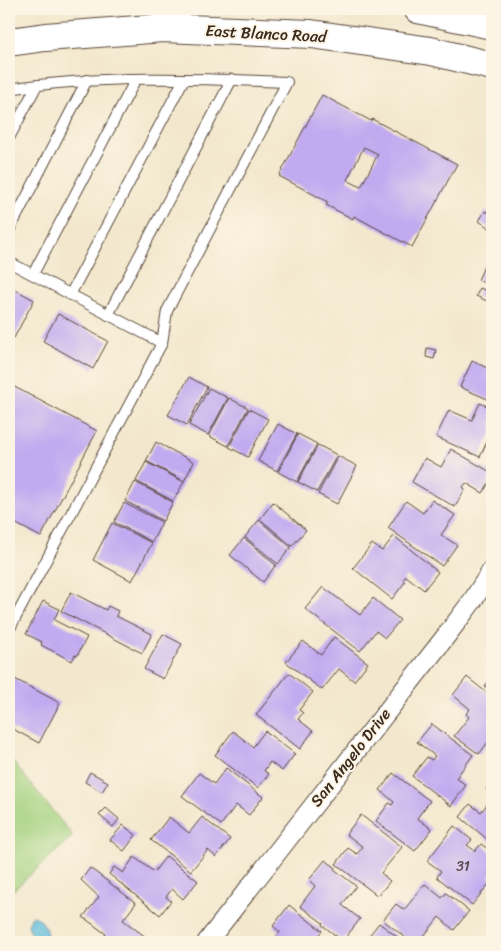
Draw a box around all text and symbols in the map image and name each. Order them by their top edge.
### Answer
street label: East Blanco Road [205,16,329,51]
street label: San Angelo Drive [302,701,398,813]
house number: 31 [456,854,470,879]

